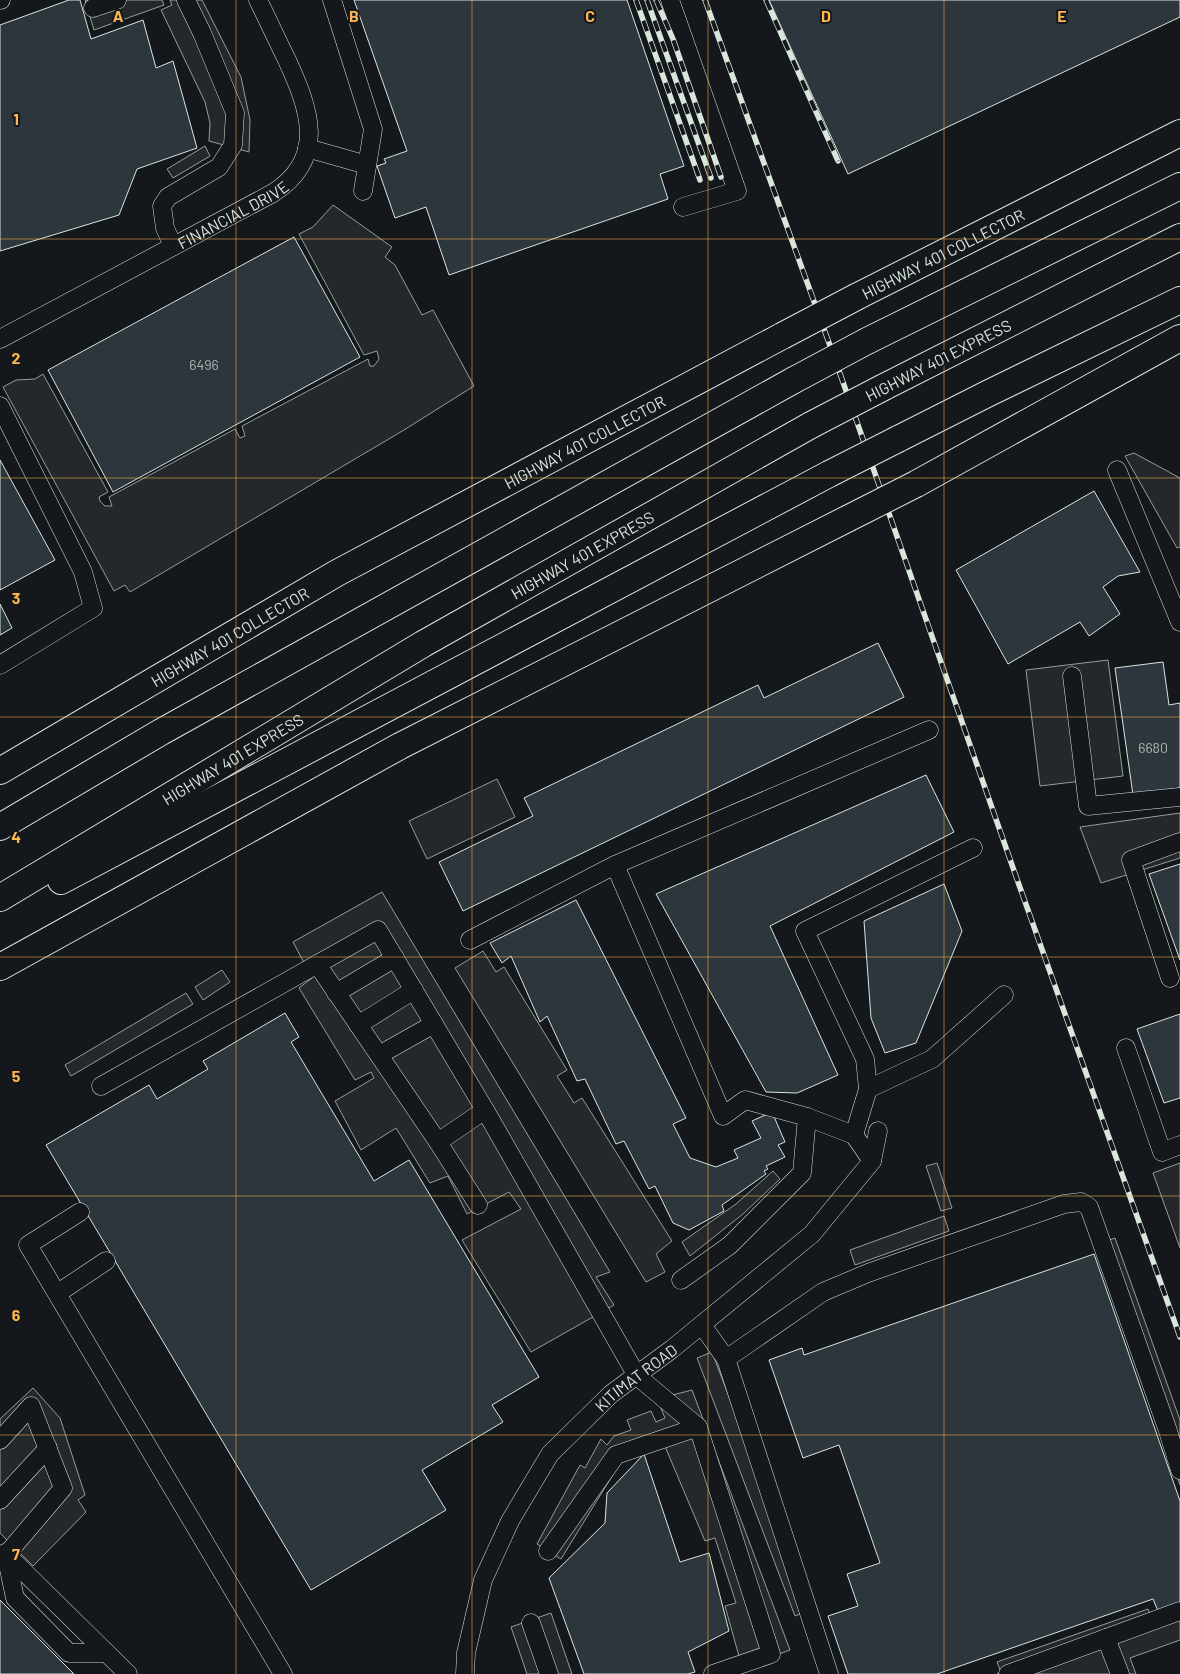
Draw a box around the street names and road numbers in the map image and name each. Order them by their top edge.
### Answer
street label: FINANCIAL DRIVE [174,176,292,252]
street label: HIGHWAY 401 COLLECTOR [858,204,1027,302]
street label: HIGHWAY 401 EXPRESS [862,315,1014,405]
street label: HIGHWAY 401 COLLECTOR [500,391,668,492]
street label: HIGHWAY 401 EXPRESS [507,506,657,602]
street label: HIGHWAY 401 COLLECTOR [147,582,312,690]
street label: HIGHWAY 401 EXPRESS [158,709,306,808]
street label: KITIMAT ROAD [590,1339,680,1415]

